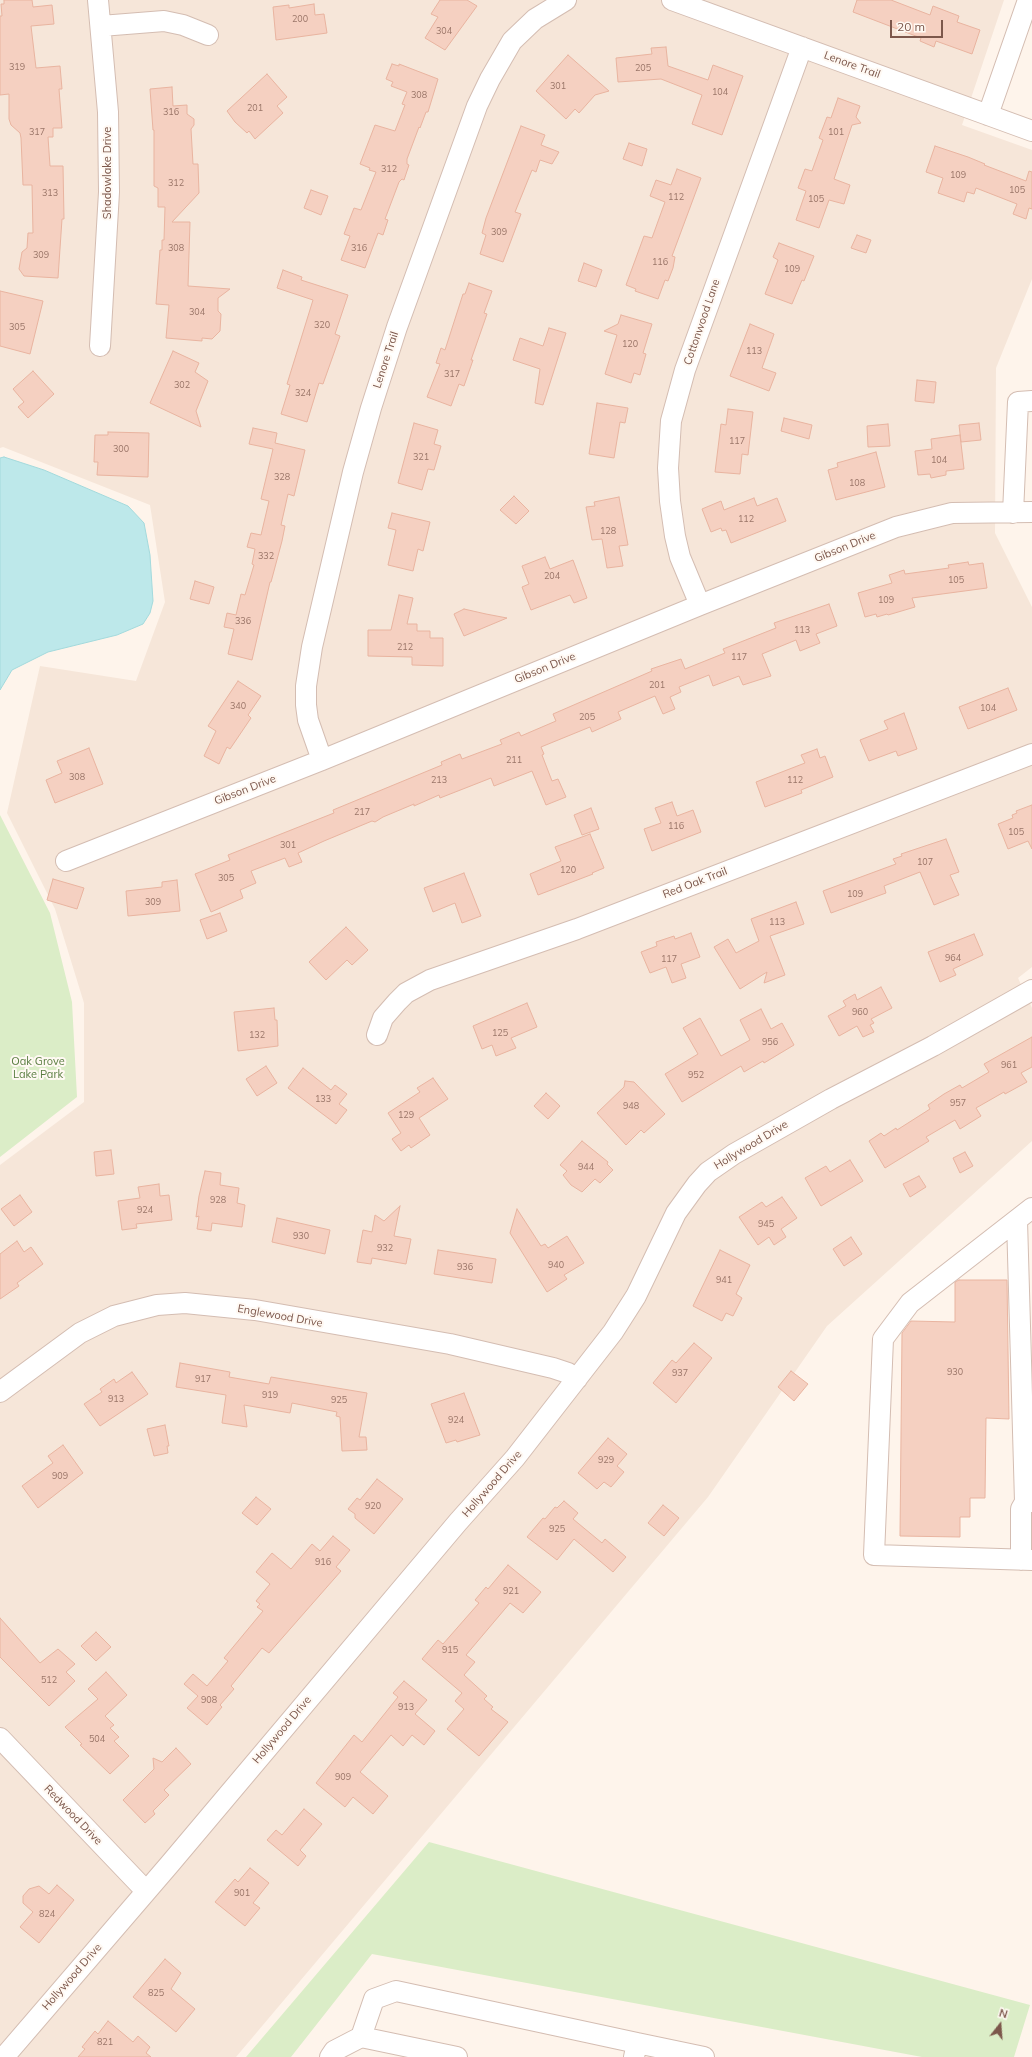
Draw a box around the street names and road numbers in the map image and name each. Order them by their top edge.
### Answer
street label: Lenore Trail [822,49,882,81]
street label: Shadowlake Drive [101,127,115,219]
street label: Cottonwood Lane [681,277,723,367]
street label: Lenore Trail [371,330,401,390]
street label: Gibson Drive [812,529,878,565]
street label: Gibson Drive [512,650,578,686]
street label: Gibson Drive [212,772,278,808]
street label: Red Oak Trail [661,865,729,901]
street label: Hollywood Drive [712,1118,790,1172]
street label: Englewood Drive [236,1302,324,1330]
street label: Hollywood Drive [459,1448,525,1520]
street label: Hollywood Drive [250,1694,314,1766]
street label: Redwood Drive [41,1782,105,1848]
street label: Hollywood Drive [39,1941,105,2013]

